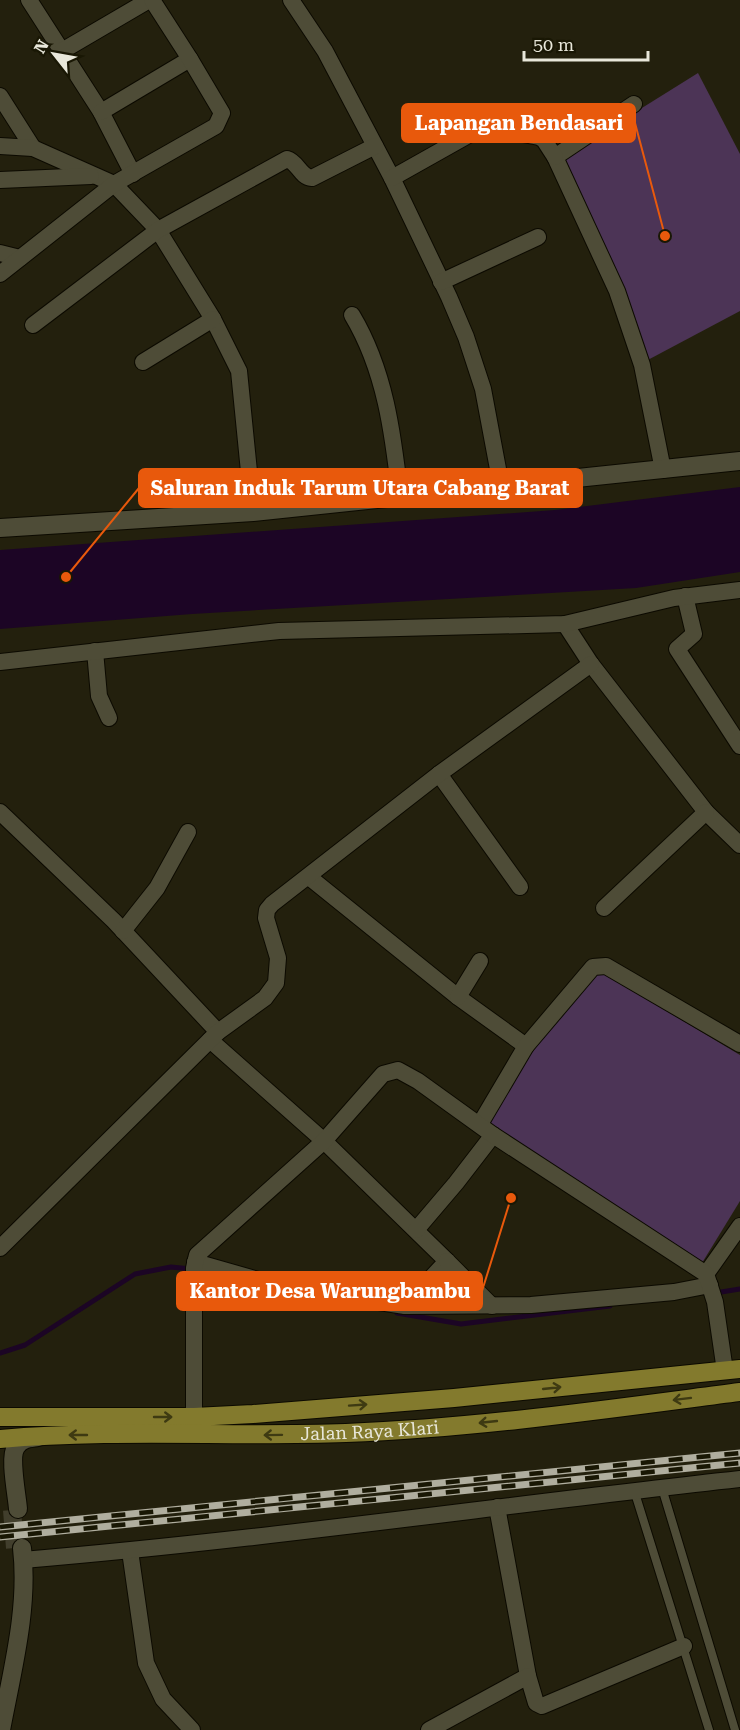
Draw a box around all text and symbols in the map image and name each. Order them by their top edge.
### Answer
north arrow [24,24,84,84]
scale bar [524,24,648,62]
text: 50 m [533,34,574,55]
text: N [30,36,53,57]
callout: Lapangan Bendasari [402,104,635,142]
text: Lapangan Bendasari [415,111,624,135]
callout: Saluran Induk Tarum Utara Cabang Barat [139,469,582,507]
text: Saluran Induk Tarum Utara Cabang Barat [151,476,569,500]
callout: Kantor Desa Warungbambu [177,1272,482,1310]
text: Kantor Desa Warungbambu [190,1279,470,1303]
one-way arrow [542,1382,562,1393]
one-way arrow [673,1394,692,1405]
one-way arrow [348,1399,368,1410]
one-way arrow [153,1411,173,1423]
street label: Jalan Raya Klari [300,1416,440,1444]
one-way arrow [479,1417,499,1428]
one-way arrow [68,1429,88,1441]
one-way arrow [263,1429,283,1440]

